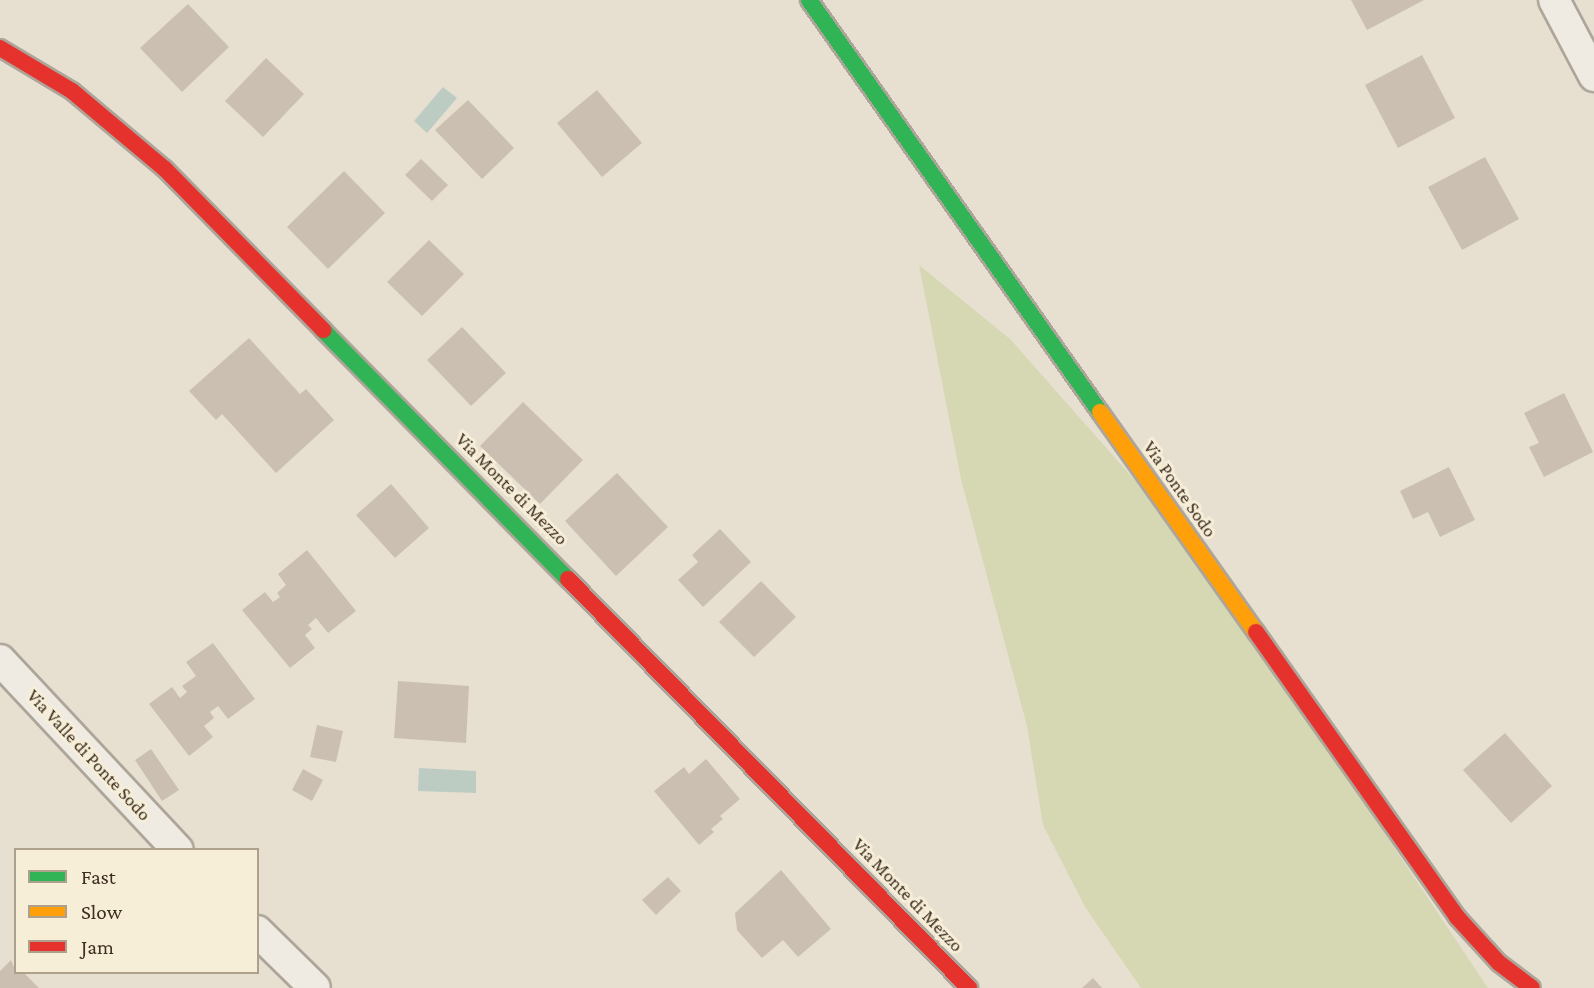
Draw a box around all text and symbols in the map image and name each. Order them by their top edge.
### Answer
street label: Via Monte di Mezzo [451,428,573,550]
street label: Via Ponte Sodo [1138,436,1222,542]
street label: Via Valle di Ponte Sodo [22,684,156,826]
street label: Via Monte di Mezzo [848,833,968,957]
legend [14,848,259,974]
text: Fast [81,865,116,889]
text: Slow [81,900,122,924]
text: Jam [81,935,114,959]

